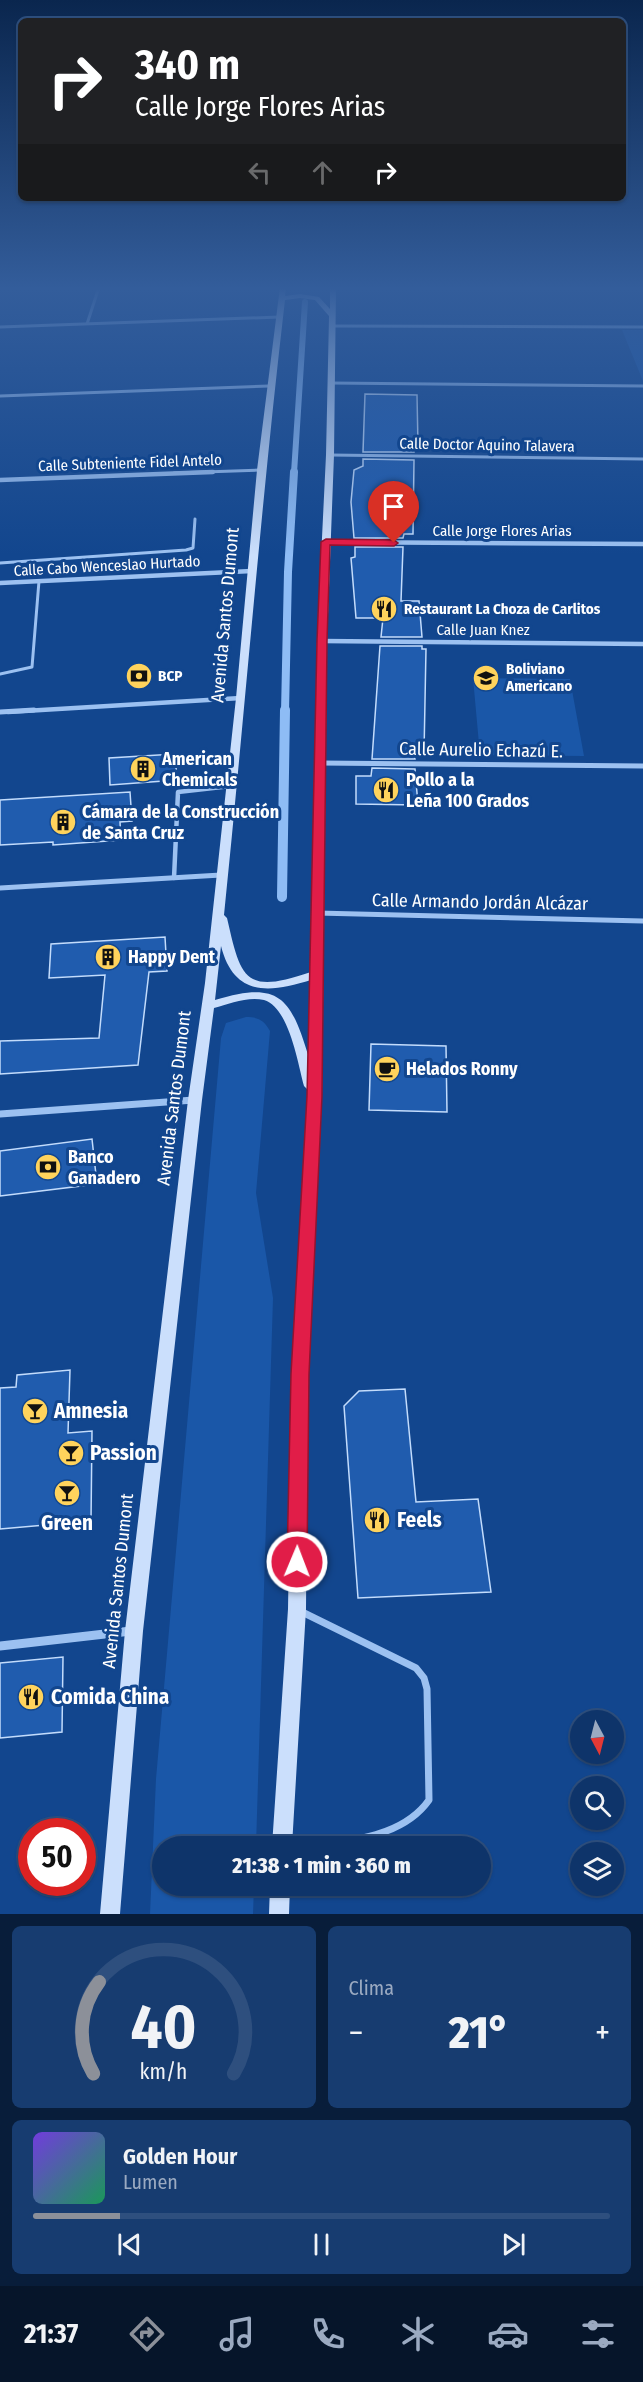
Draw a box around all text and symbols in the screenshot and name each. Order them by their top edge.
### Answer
text: 340 m [135,40,240,90]
icon: right [36,42,114,120]
text: Calle Jorge Flores Arias [135,91,385,123]
icon: left [243,156,276,189]
icon: ahead [306,156,339,189]
icon: right [369,156,402,189]
street label: Calle Doctor Aquino Talavera [399,434,575,456]
street label: Calle Subteniente Fidel Antelo [38,451,222,475]
pin [368,481,419,543]
icon: arrive [377,490,410,523]
street label: Calle Jorge Flores Arias [432,522,572,540]
street label: Avenida Santos Dumont [206,526,244,704]
street label: Calle Cabo Wenceslao Hurtado [13,552,201,580]
restaurant icon: Restaurant La Choza de Carlitos [369,594,399,624]
place label: Restaurant La Choza de Carlitos [404,600,601,618]
street label: Calle Juan Knez [436,621,530,639]
place label: Boliviano Americano [505,660,572,695]
bank icon: BCP [124,661,154,691]
school or university icon: Boliviano Americano [471,663,501,693]
place label: BCP [158,667,182,685]
street label: Calle Aurelio Echazú E. [399,738,563,762]
place label: American Chemicals [161,748,238,791]
building icon: American Chemicals [128,754,158,784]
place label: Pollo a la Leña 100 Grados [406,769,529,812]
restaurant icon: Pollo a la Leña 100 Grados [371,775,401,805]
place label: Cámara de la Construcción de Santa Cruz [82,801,279,844]
building icon: Cámara de la Construcción de Santa Cruz [48,807,78,837]
street label: Calle Armando Jordán Alcázar [372,889,589,915]
building icon: Happy Dent [93,942,123,972]
place label: Happy Dent [128,946,216,968]
street label: Avenida Santos Dumont [152,1009,196,1187]
cafe icon: Helados Ronny [372,1054,402,1084]
place label: Helados Ronny [406,1058,518,1080]
place label: Banco Ganadero [68,1146,141,1189]
bank icon: Banco Ganadero [33,1152,63,1182]
bar icon: Amnesia [20,1396,50,1426]
place label: Amnesia [53,1398,128,1424]
bar icon: Passion [56,1438,86,1468]
place label: Passion [90,1440,157,1466]
bar icon: Green [52,1478,82,1508]
street label: Avenida Santos Dumont [98,1492,138,1670]
restaurant icon: Feels [362,1505,392,1535]
place label: Feels [397,1507,442,1533]
place label: Green [41,1510,93,1536]
position arrow [265,1530,329,1594]
restaurant icon: Comida China [16,1682,46,1712]
place label: Comida China [51,1684,169,1710]
north arrow [570,1710,624,1764]
map controls [570,1710,624,1896]
button: search [570,1776,624,1830]
speed limit sign: 50 [18,1818,96,1896]
button: layers [570,1842,624,1896]
text: 21:38 · 1 min · 360 m [232,1852,411,1879]
text: Clima [349,1976,394,2000]
text: 40 [131,1990,197,2065]
text: 21° [449,2006,510,2060]
text: − [349,2013,363,2053]
text: + [595,2013,610,2053]
text: km/h [140,2059,188,2085]
text: Golden Hour [123,2143,237,2170]
text: Lumen [123,2170,178,2194]
icon: previous [113,2228,146,2261]
icon: pause [305,2228,338,2261]
icon: next [497,2228,530,2261]
icon: directions [126,2313,168,2355]
icon: music [216,2313,258,2355]
icon: phone [307,2313,349,2355]
icon: climate [397,2313,439,2355]
icon: car [487,2313,529,2355]
icon: filters [577,2313,619,2355]
text: 21:37 [24,2318,78,2350]

